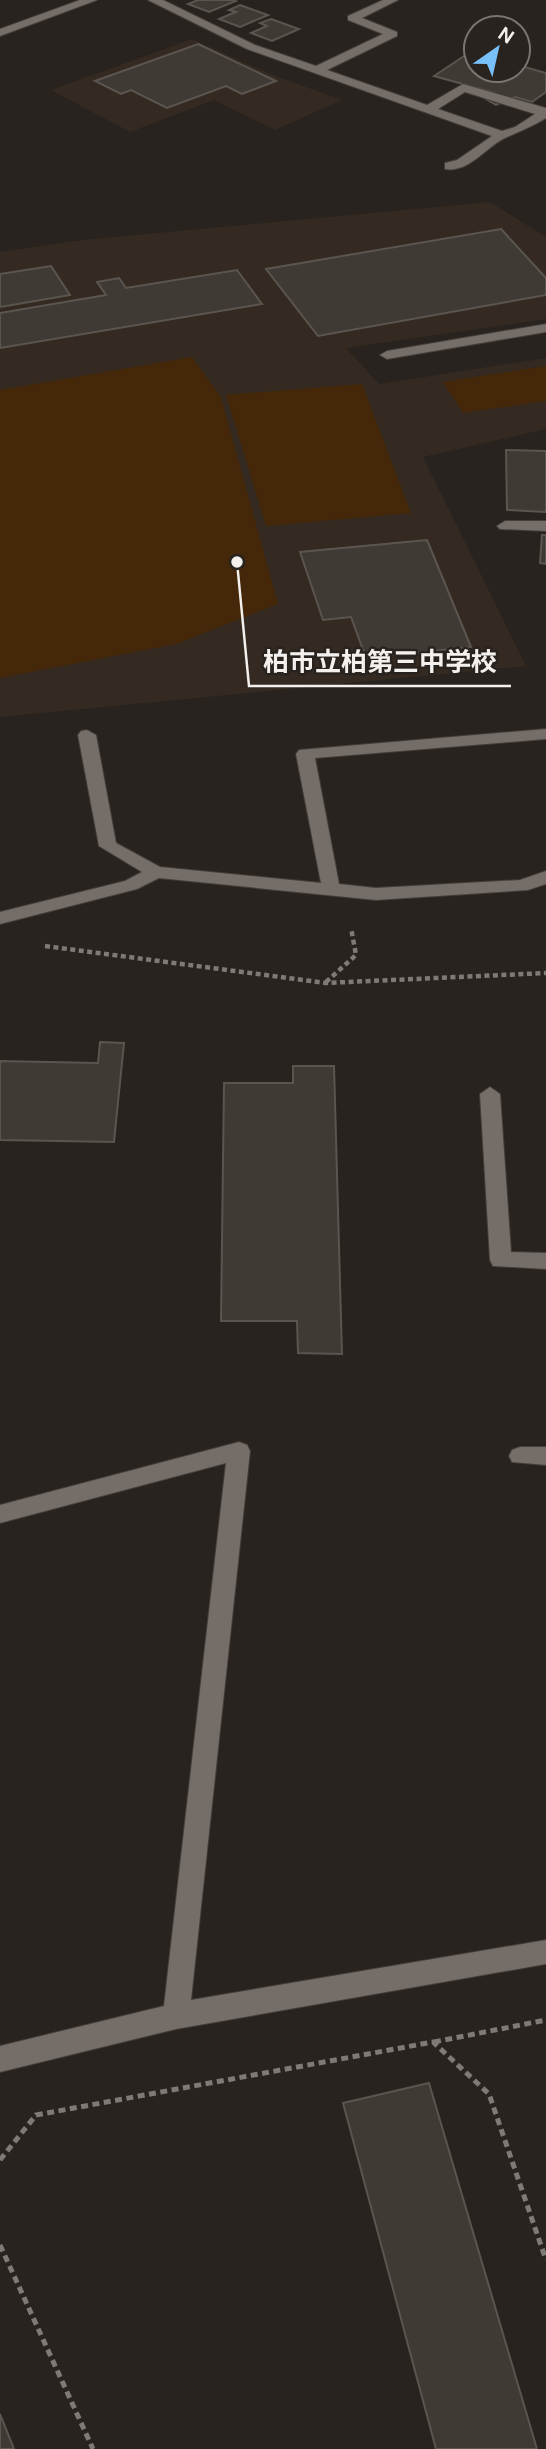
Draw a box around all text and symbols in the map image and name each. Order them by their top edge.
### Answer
north arrow [462,14,532,84]
text: N [493,21,519,50]
callout: 柏市立柏第三中学校 [249,639,511,686]
text: 柏市立柏第三中学校 [263,645,497,679]

